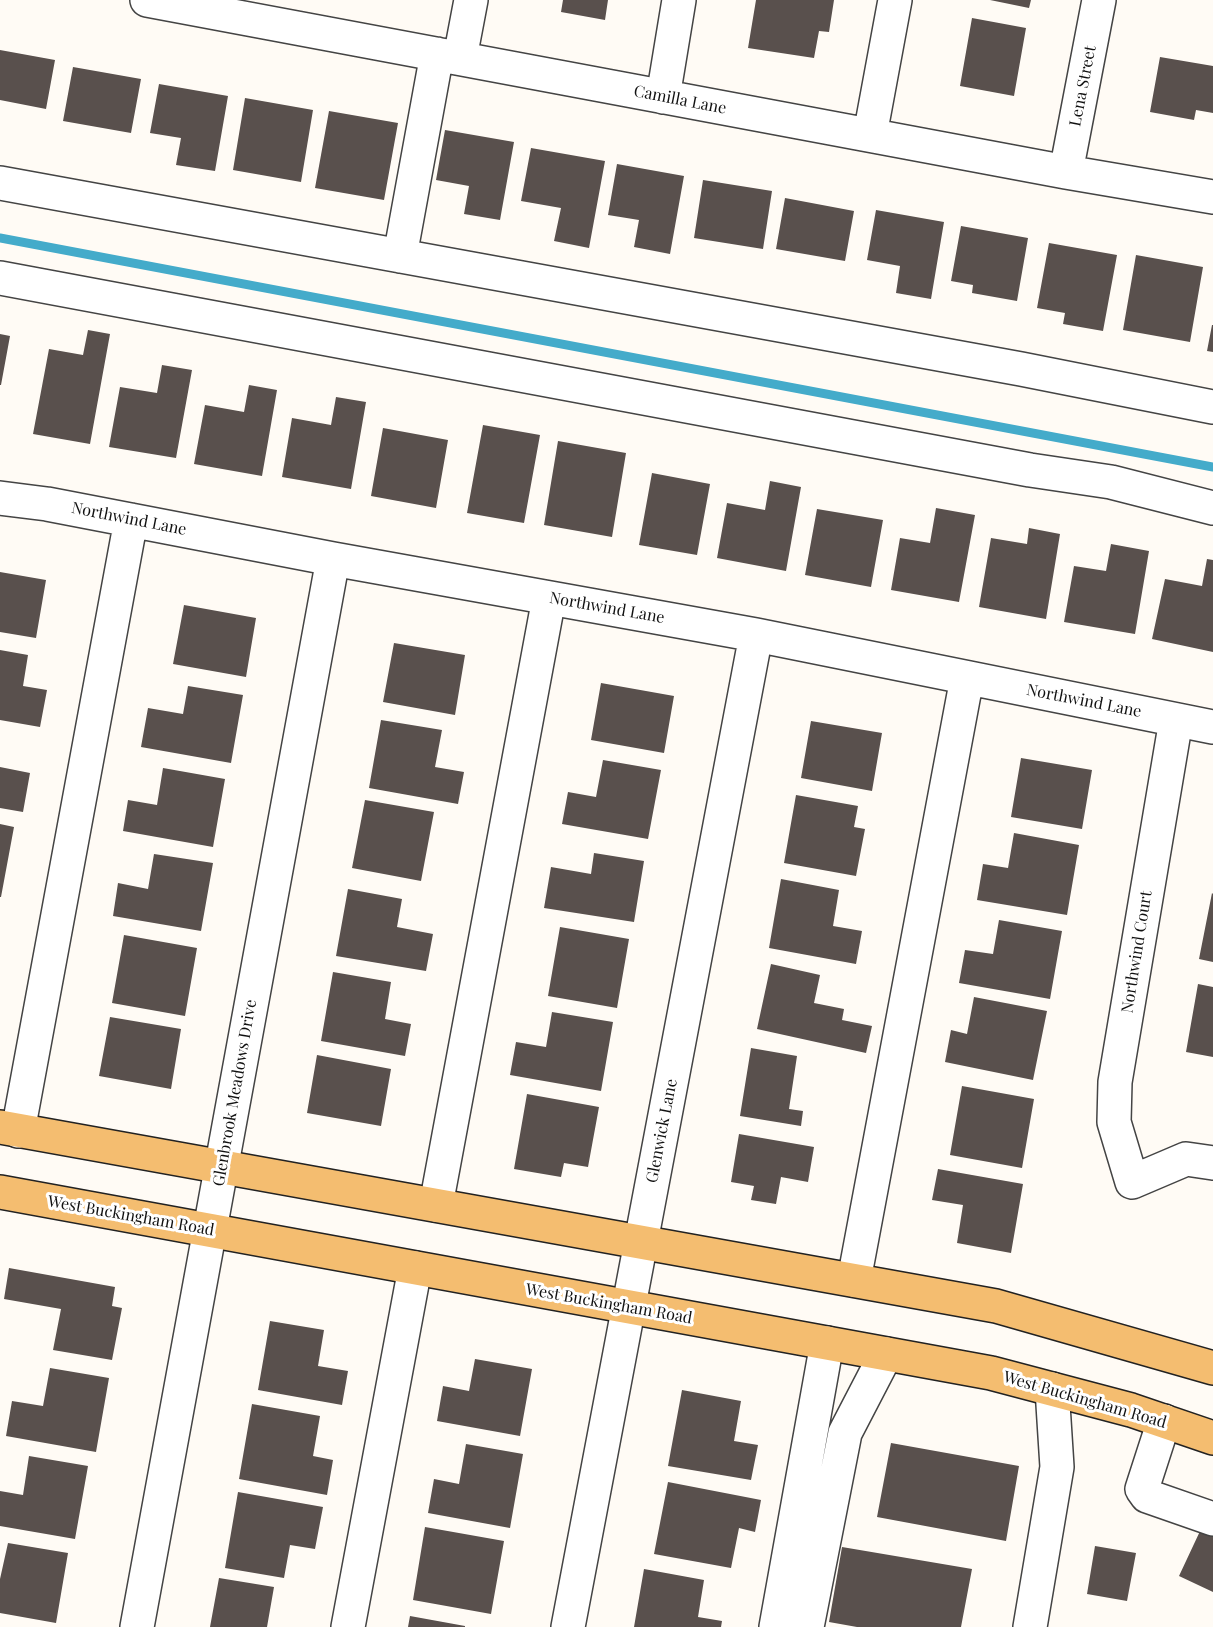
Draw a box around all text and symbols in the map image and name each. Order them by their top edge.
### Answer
street label: Lena Street [1066,44,1100,128]
street label: Camilla Lane [632,82,728,118]
street label: Northwind Lane [70,498,188,540]
street label: Northwind Lane [548,588,666,628]
street label: Northwind Lane [1025,680,1143,722]
street label: Northwind Court [1118,889,1156,1015]
street label: Glenbrook Meadows Drive [209,998,261,1188]
street label: Glenwick Lane [642,1077,682,1185]
street label: West Buckingham Road [46,1192,216,1240]
street label: West Buckingham Road [524,1280,694,1328]
street label: West Buckingham Road [1001,1368,1169,1432]

